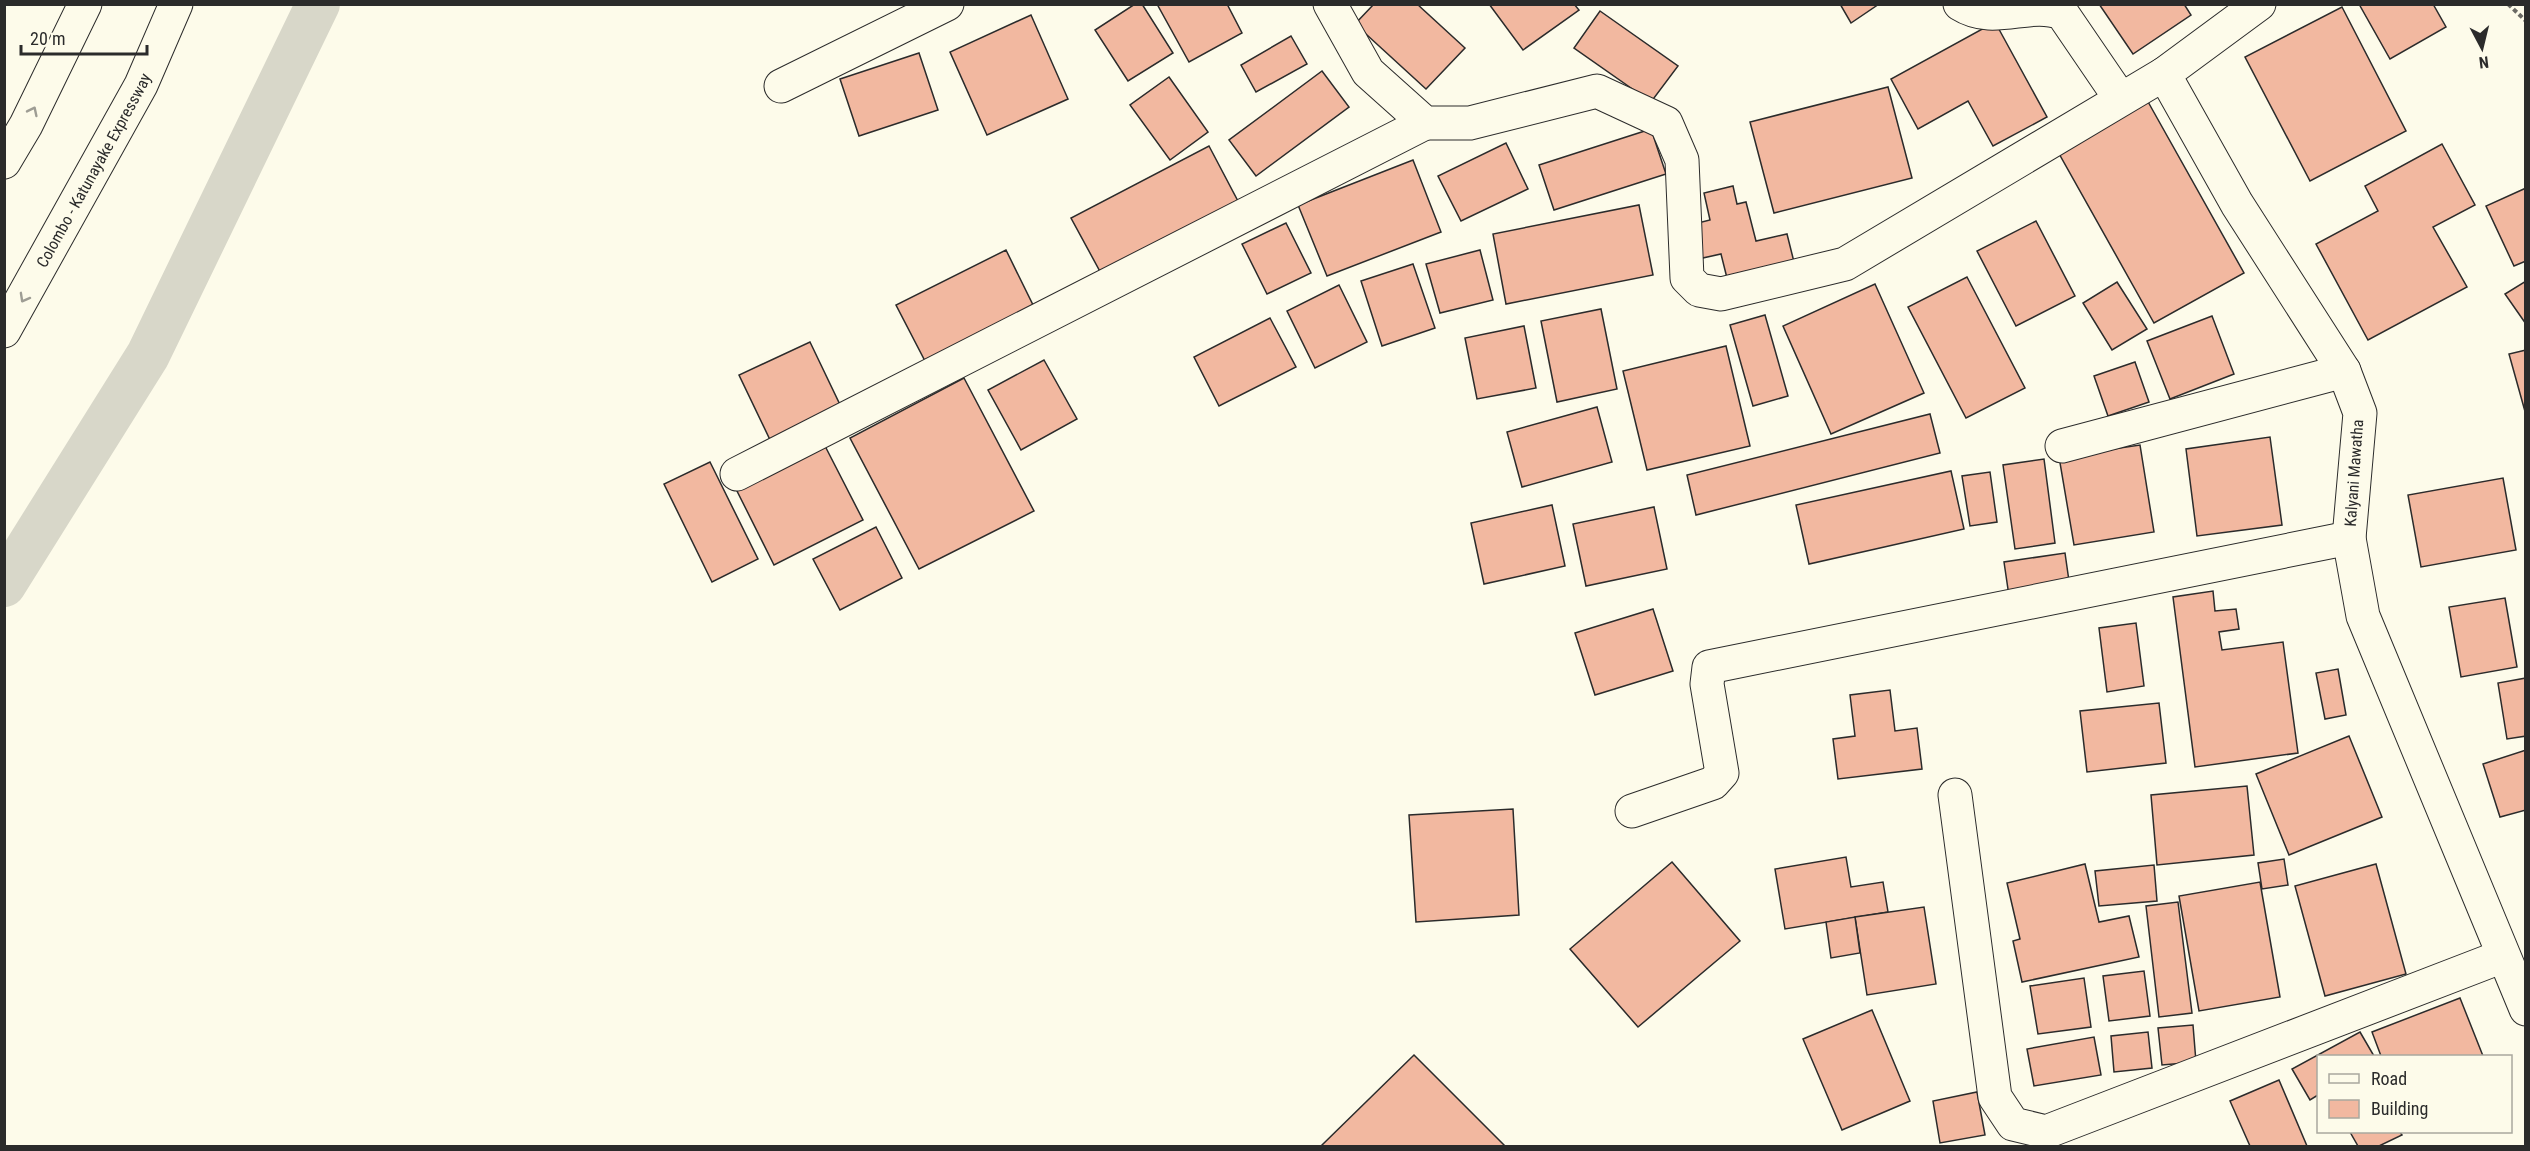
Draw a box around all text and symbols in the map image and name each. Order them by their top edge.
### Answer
scale bar [21,18,147,56]
north arrow [2452,18,2512,78]
text: 20 m [30,28,65,49]
text: N [2478,52,2490,72]
street label: Colombo - Katunayake Expressway [32,70,155,271]
one-way arrow [26,106,37,117]
one-way arrow [19,292,31,303]
street label: Kalyani Mawatha [2341,419,2367,527]
legend [2317,1055,2512,1133]
text: Road [2371,1068,2407,1089]
text: Building [2371,1098,2428,1119]

